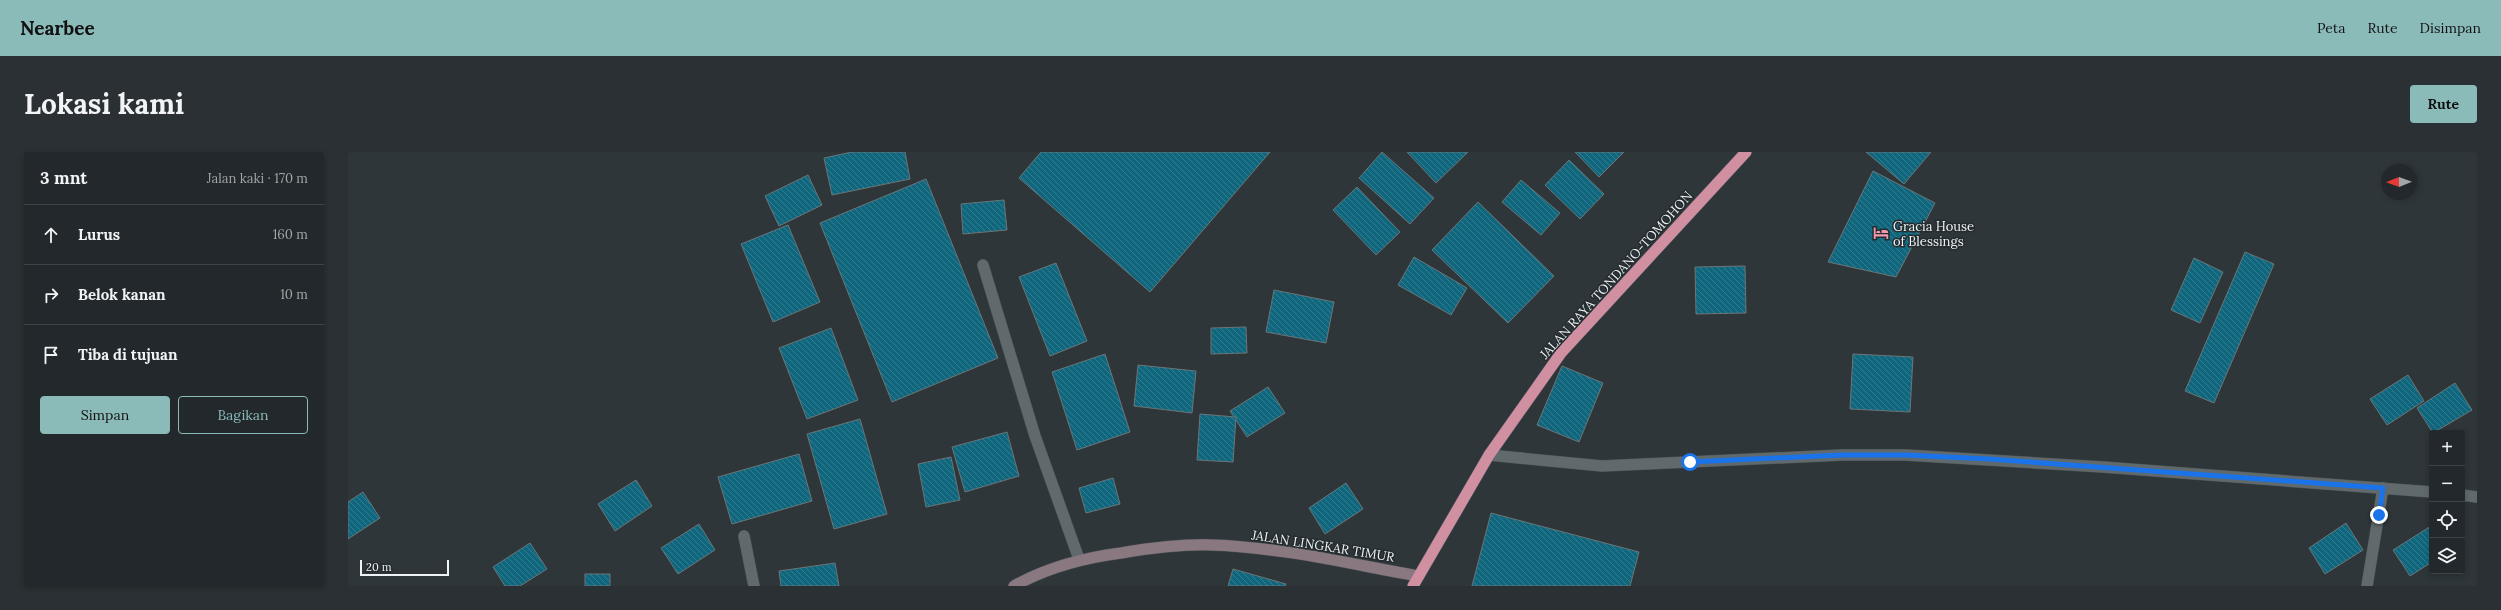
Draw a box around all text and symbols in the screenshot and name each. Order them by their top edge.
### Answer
text: Nearbee [20,16,95,40]
text: Peta [2317,19,2345,37]
text: Rute [2367,19,2398,37]
text: Disimpan [2420,19,2481,37]
button: Rute [2410,85,2477,123]
text: Lokasi kami [24,86,184,122]
north arrow [2381,164,2417,200]
text: 3 mnt [40,167,87,189]
text: Jalan kaki · 170 m [207,170,308,187]
street label: JALAN RAYA TONDANO-TOMOHON [1535,187,1696,363]
place label: Gracia House of Blessings [1893,218,1974,250]
icon: ahead [40,224,62,246]
hotel icon: Gracia House of Blessings [1872,224,1890,242]
text: Lurus [78,225,120,244]
text: 160 m [273,226,308,243]
icon: right [40,284,62,306]
text: Belok kanan [78,285,166,304]
text: 10 m [280,286,308,303]
icon: arrive [40,344,62,366]
text: Tiba di tujuan [78,345,177,364]
button: Simpan [40,396,170,434]
button: Bagikan [178,396,308,434]
map controls [2429,430,2465,574]
button: + [2429,430,2465,466]
route start [1681,453,1699,471]
button: − [2429,466,2465,502]
button: locate [2429,502,2465,538]
route end [2370,506,2388,524]
street label: JALAN LINGKAR TIMUR [1249,526,1397,566]
button: layers [2429,538,2465,574]
scale bar [360,558,449,577]
text: 20 m [366,560,391,574]

